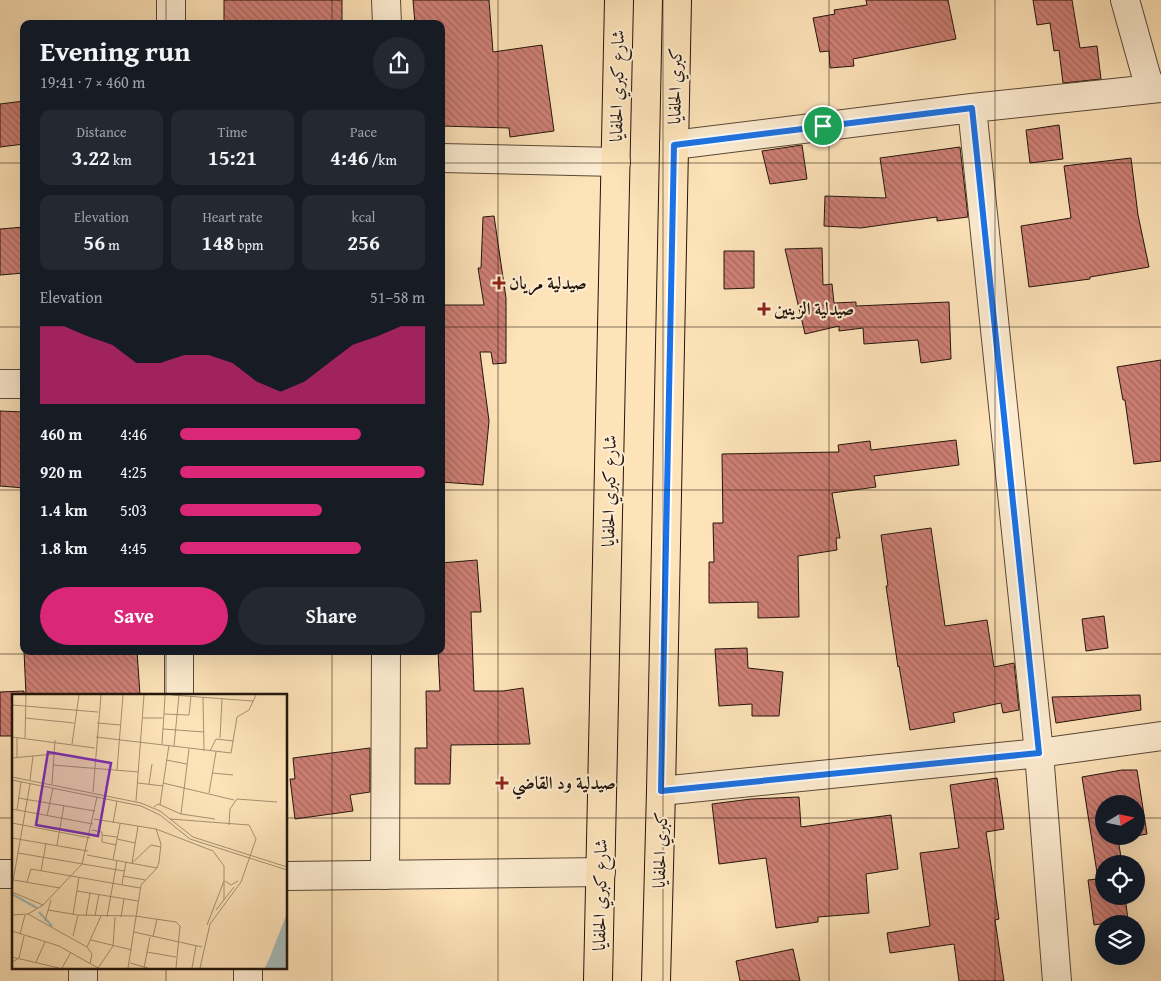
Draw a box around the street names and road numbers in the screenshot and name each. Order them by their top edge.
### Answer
street label: شارع كبري الحلفايا [602,30,633,142]
street label: كبري الحلفايا [660,47,691,125]
street label: شارع كبري الحلفايا [594,435,625,547]
street label: كبري الحلفايا [645,811,676,889]
street label: شارع كبري الحلفايا [585,839,616,951]

